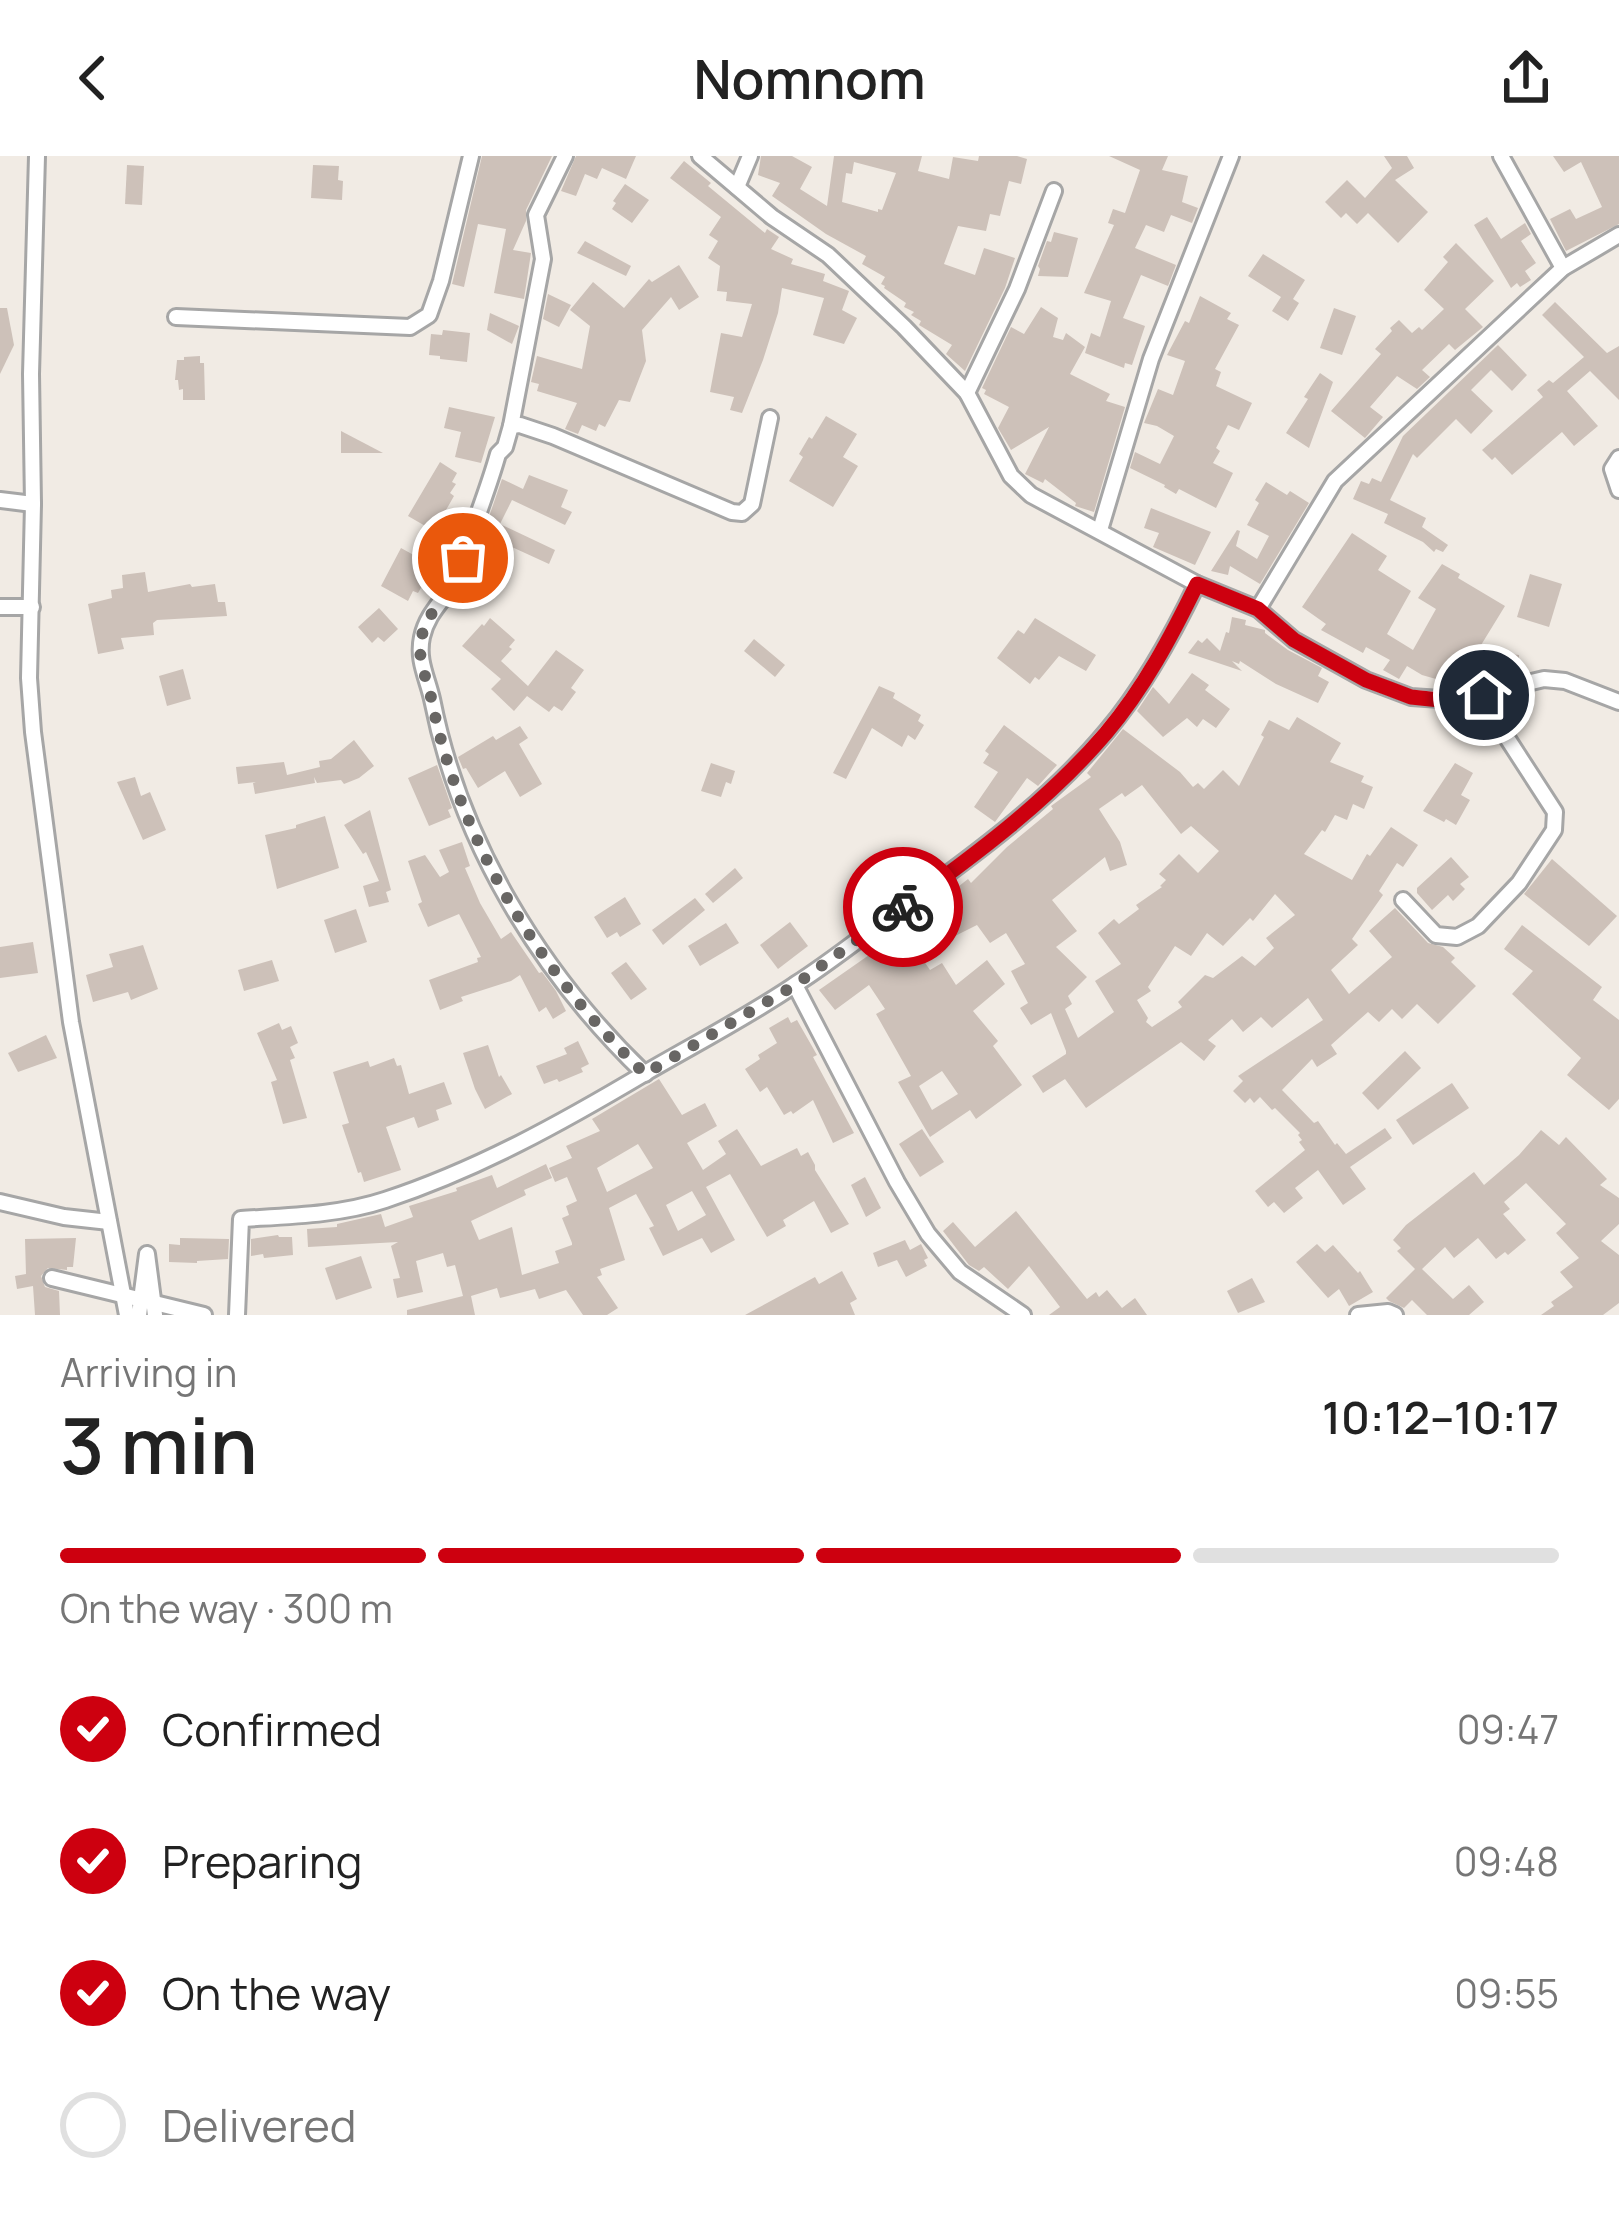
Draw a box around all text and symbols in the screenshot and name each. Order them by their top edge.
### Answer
text: Nomnom [693,41,926,115]
icon: back [60,45,126,111]
icon: share [1493,45,1559,111]
pin [412,507,514,609]
icon: bag [430,525,496,591]
pin [1433,644,1535,746]
icon: home [1451,662,1517,728]
courier [843,847,963,967]
icon: bike [870,874,936,940]
text: Arriving in [60,1345,237,1399]
text: 10:12–10:17 [1322,1386,1559,1448]
text: 3 min [60,1391,258,1497]
text: On the way · 300 m [60,1581,393,1635]
icon: check [60,1696,126,1762]
text: Confirmed [162,1698,382,1760]
text: 09:47 [1457,1702,1559,1756]
icon: check [60,1828,126,1894]
text: Preparing [162,1830,362,1892]
text: 09:48 [1454,1834,1559,1888]
icon: check [60,1960,126,2026]
text: On the way [162,1962,391,2024]
text: 09:55 [1454,1966,1559,2020]
text: Delivered [162,2094,357,2156]

